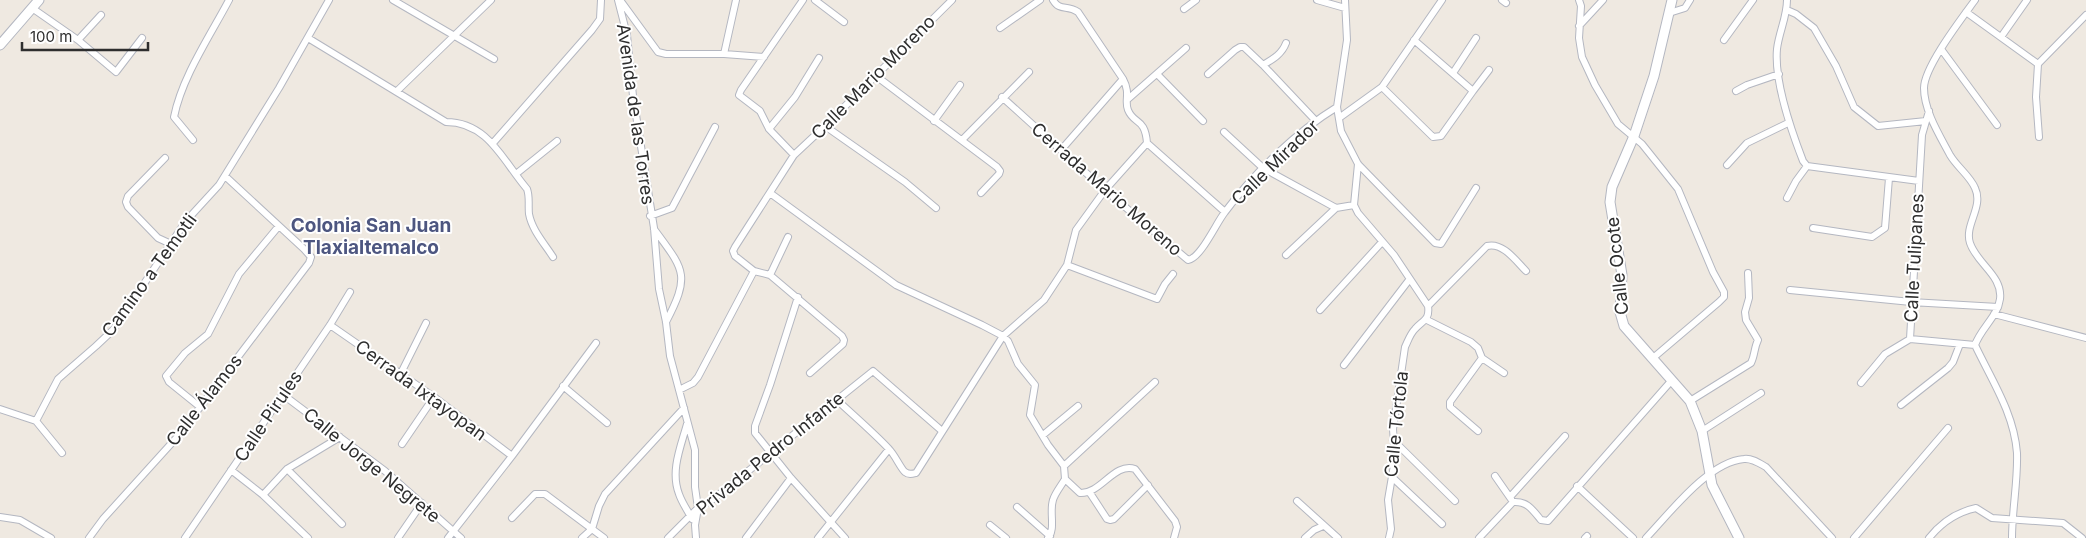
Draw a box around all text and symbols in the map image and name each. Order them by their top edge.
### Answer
street label: Calle Mario Moreno [807,11,939,143]
scale bar [22,20,149,52]
street label: Avenida de las Torres [613,22,659,206]
text: 100 m [30,27,72,46]
street label: Calle Mirador [1227,115,1323,209]
street label: Cerrada Mario Moreno [1027,118,1187,260]
street label: Calle Tulipanes [1900,193,1928,323]
street label: Camino a Temotli [97,209,201,341]
district label: Colonia San Juan Tlaxialtemalco [291,214,451,259]
street label: Calle Ocote [1601,216,1633,316]
street label: Cerrada Ixtayopan [351,335,491,445]
street label: Calle Álamos [161,349,246,450]
street label: Calle Pirules [230,367,306,465]
street label: Calle Tórtola [1380,370,1412,478]
street label: Privada Pedro Infante [692,387,848,519]
street label: Calle Jorge Negrete [299,403,445,527]

